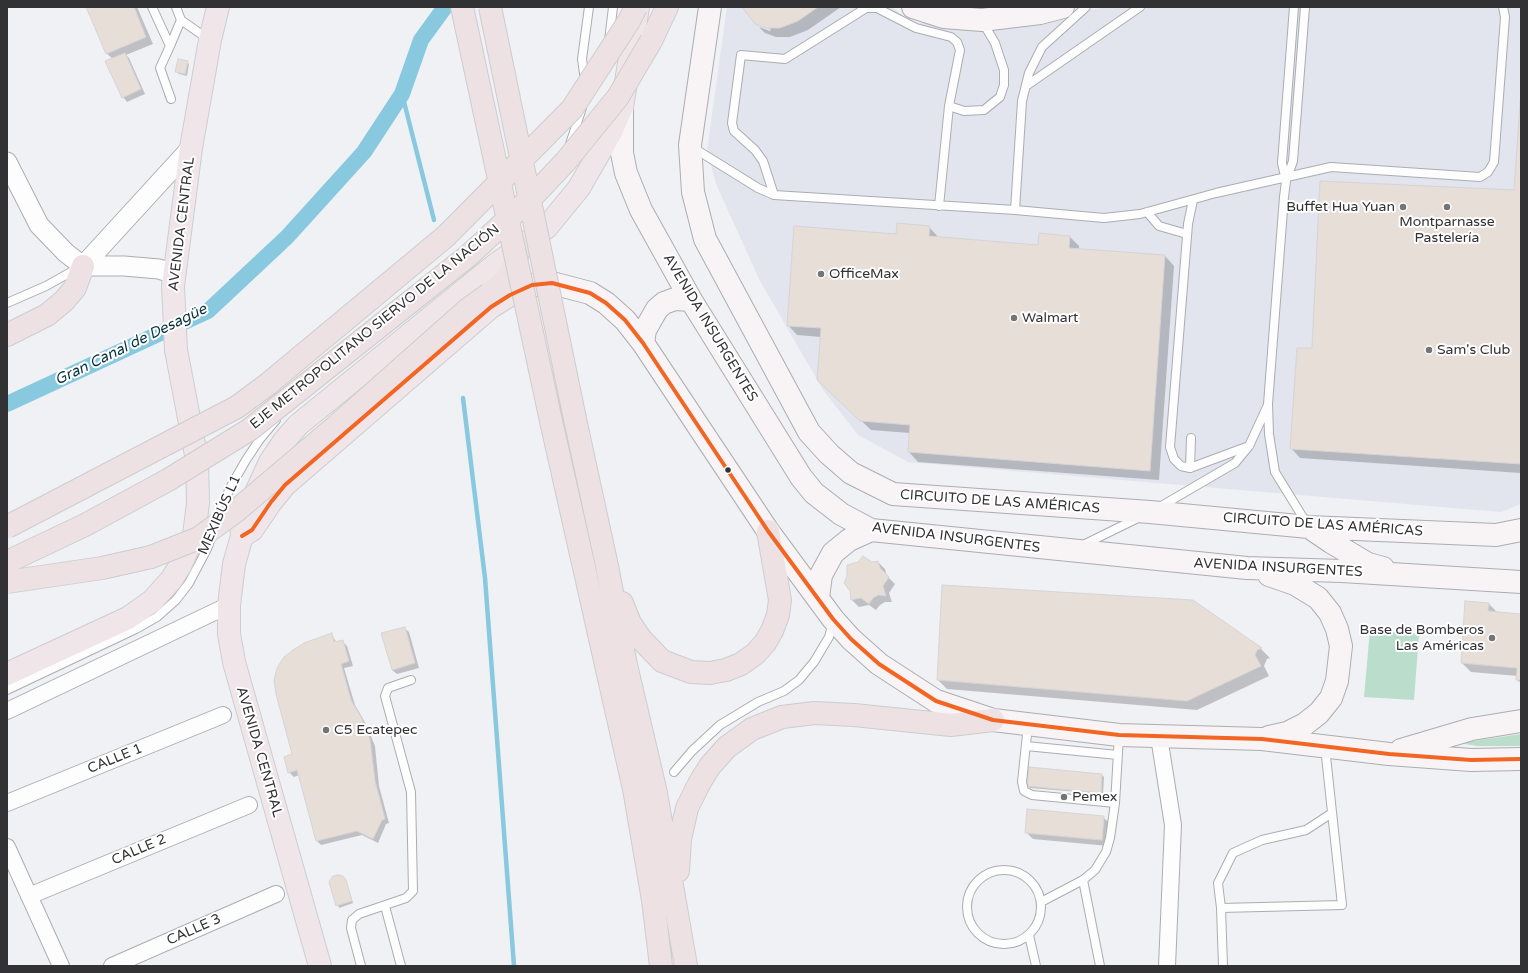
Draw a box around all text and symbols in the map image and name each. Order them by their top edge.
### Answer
street label: AVENIDA CENTRAL [165,156,199,292]
place label: Buffet Hua Yuan [1286,199,1395,215]
marker: Buffet Hua Yuan [1398,202,1408,212]
marker: Montparnasse Pastelería [1442,202,1452,212]
place label: Montparnasse Pastelería [1399,214,1495,246]
street label: EJE METROPOLITANO SIERVO DE LA NACIÓN [247,221,503,433]
street label: AVENIDA INSURGENTES [659,251,761,405]
place label: OfficeMax [829,266,899,282]
marker: OfficeMax [816,269,826,279]
water label: Gran Canal de Desagüe [52,300,210,390]
place label: Walmart [1022,310,1078,326]
marker: Walmart [1009,313,1019,323]
place label: Sam's Club [1437,342,1510,358]
marker: Sam's Club [1424,345,1434,355]
unlabelled marker [723,465,733,475]
street label: MEXIBÚS L1 [195,473,245,557]
street label: CIRCUITO DE LAS AMÉRICAS [899,487,1101,517]
street label: CIRCUITO DE LAS AMÉRICAS [1222,510,1424,540]
street label: AVENIDA INSURGENTES [871,519,1041,557]
street label: AVENIDA INSURGENTES [1193,555,1363,581]
place label: Base de Bomberos Las Américas [1360,622,1484,654]
marker: Base de Bomberos Las Américas [1487,633,1497,643]
street label: AVENIDA CENTRAL [232,685,286,819]
place label: C5 Ecatepec [334,722,417,738]
marker: C5 Ecatepec [321,725,331,735]
street label: CALLE 1 [85,740,145,778]
place label: Pemex [1072,789,1117,805]
marker: Pemex [1059,792,1069,802]
street label: CALLE 2 [109,831,169,869]
street label: CALLE 3 [164,911,224,949]

